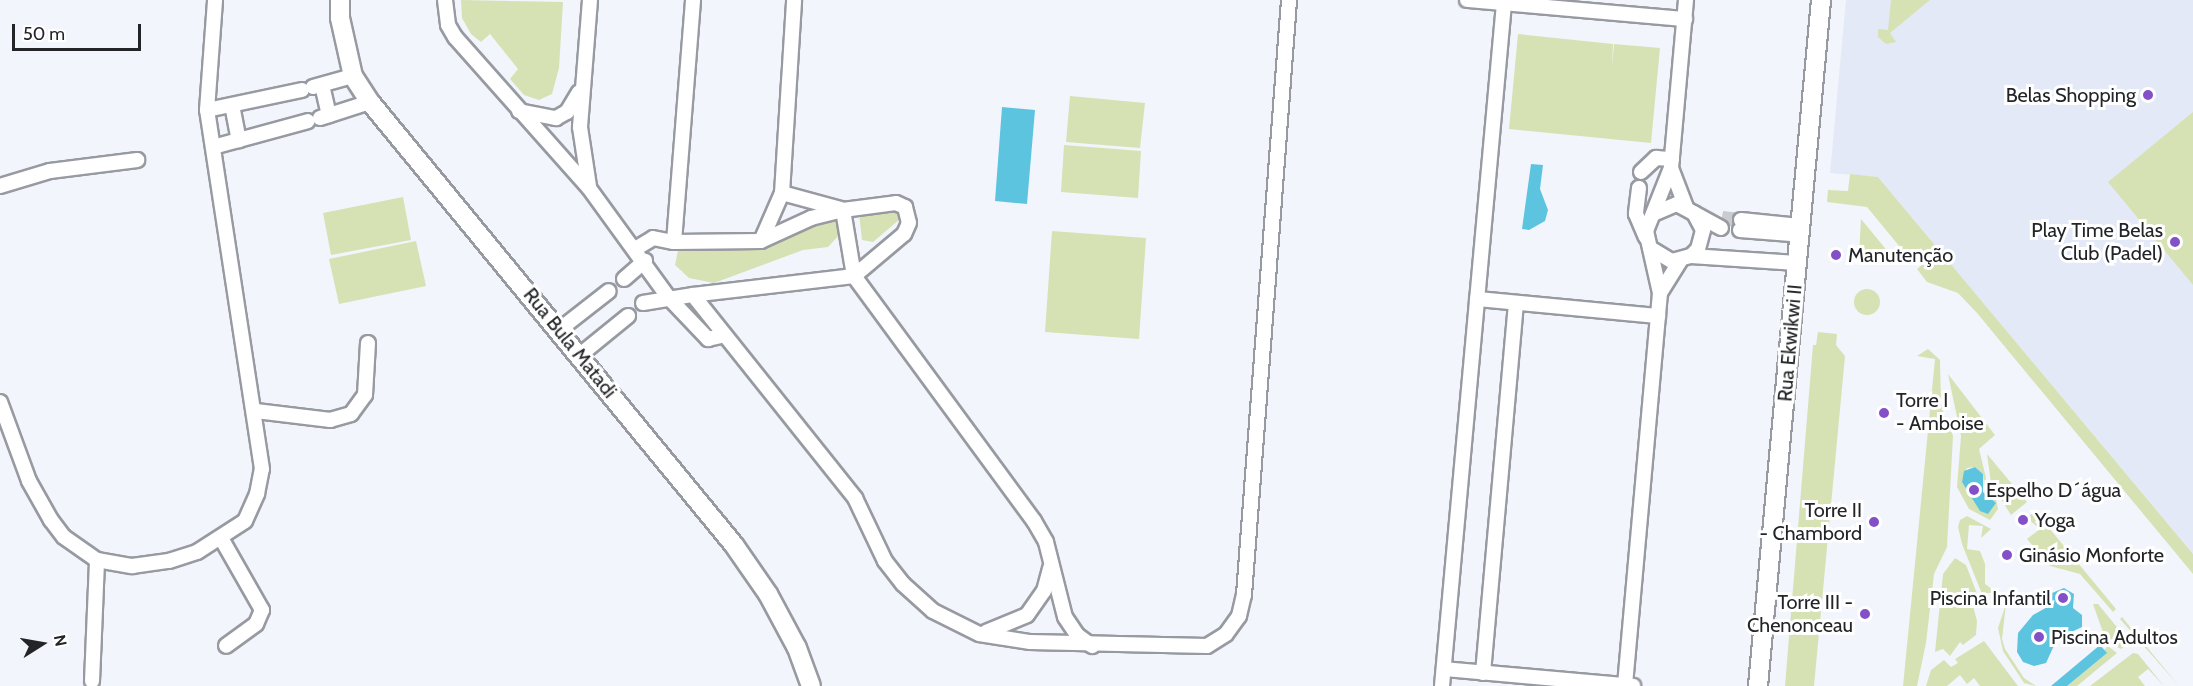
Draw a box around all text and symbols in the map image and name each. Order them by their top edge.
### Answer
scale bar [15,12,144,50]
text: 50 m [23,23,65,45]
place label: Belas Shopping [2006,83,2136,107]
marker: Belas Shopping [2141,88,2155,102]
place label: Play Time Belas Club (Padel) [2031,219,2163,266]
marker: Play Time Belas Club (Padel) [2168,235,2182,249]
place label: Manutenção [1848,243,1953,267]
marker: Manutenção [1829,248,1843,262]
street label: Rua Bula Matadi [518,283,622,403]
street label: Rua Ekwikwi II [1773,283,1807,403]
place label: Torre I - Amboise [1896,389,1984,436]
marker: Torre I - Amboise [1877,406,1891,420]
place label: Espelho D´água [1986,478,2121,502]
marker: Espelho D´água [1967,483,1981,497]
place label: Torre II - Chambord [1759,498,1862,545]
place label: Yoga [2035,508,2075,532]
marker: Yoga [2016,513,2030,527]
marker: Torre II - Chambord [1867,515,1881,529]
place label: Ginásio Monforte [2019,543,2164,567]
marker: Ginásio Monforte [2000,548,2014,562]
place label: Piscina Infantil [1930,586,2051,610]
place label: Torre III - Chenonceau [1747,590,1853,637]
marker: Piscina Infantil [2056,591,2070,605]
marker: Torre III - Chenonceau [1858,607,1872,621]
north arrow [12,614,72,674]
place label: Piscina Adultos [2051,625,2178,649]
marker: Piscina Adultos [2032,630,2046,644]
text: N [50,633,71,648]

